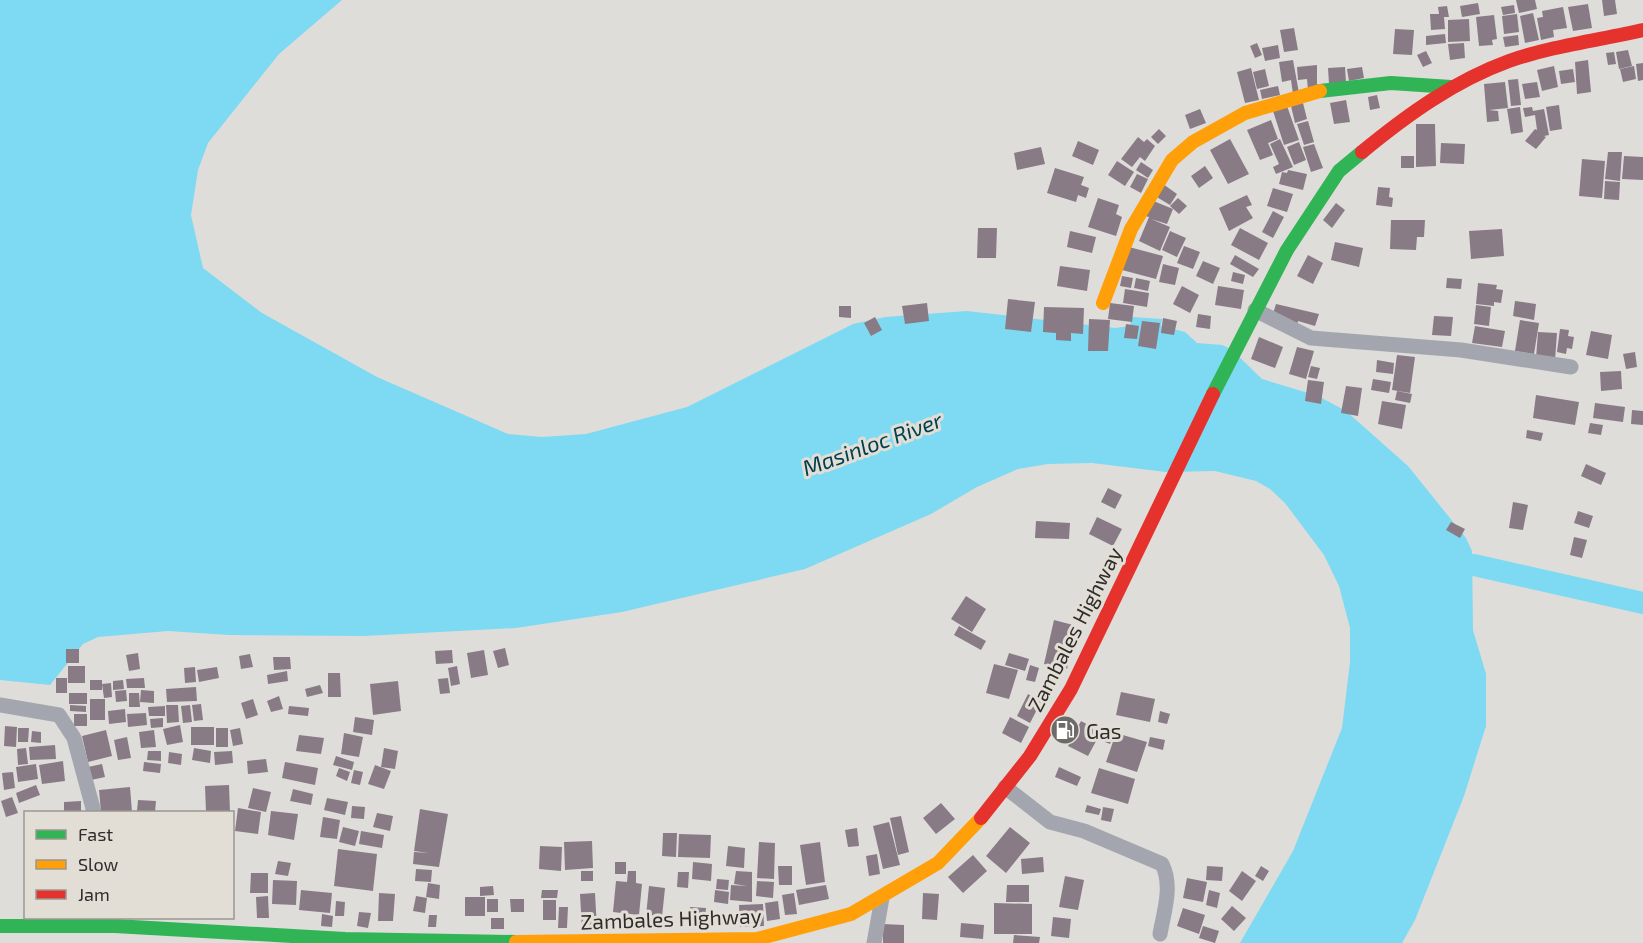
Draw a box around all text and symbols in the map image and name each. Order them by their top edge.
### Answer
water label: Masinloc River [799,405,947,480]
street label: Zambales Highway [1022,543,1126,715]
fuel station icon: Gas [1049,714,1081,746]
place label: Gas [1086,718,1121,743]
legend [24,811,234,919]
text: Fast [78,823,113,845]
text: Slow [78,853,119,875]
text: Jam [78,883,110,905]
street label: Zambales Highway [580,902,762,934]

